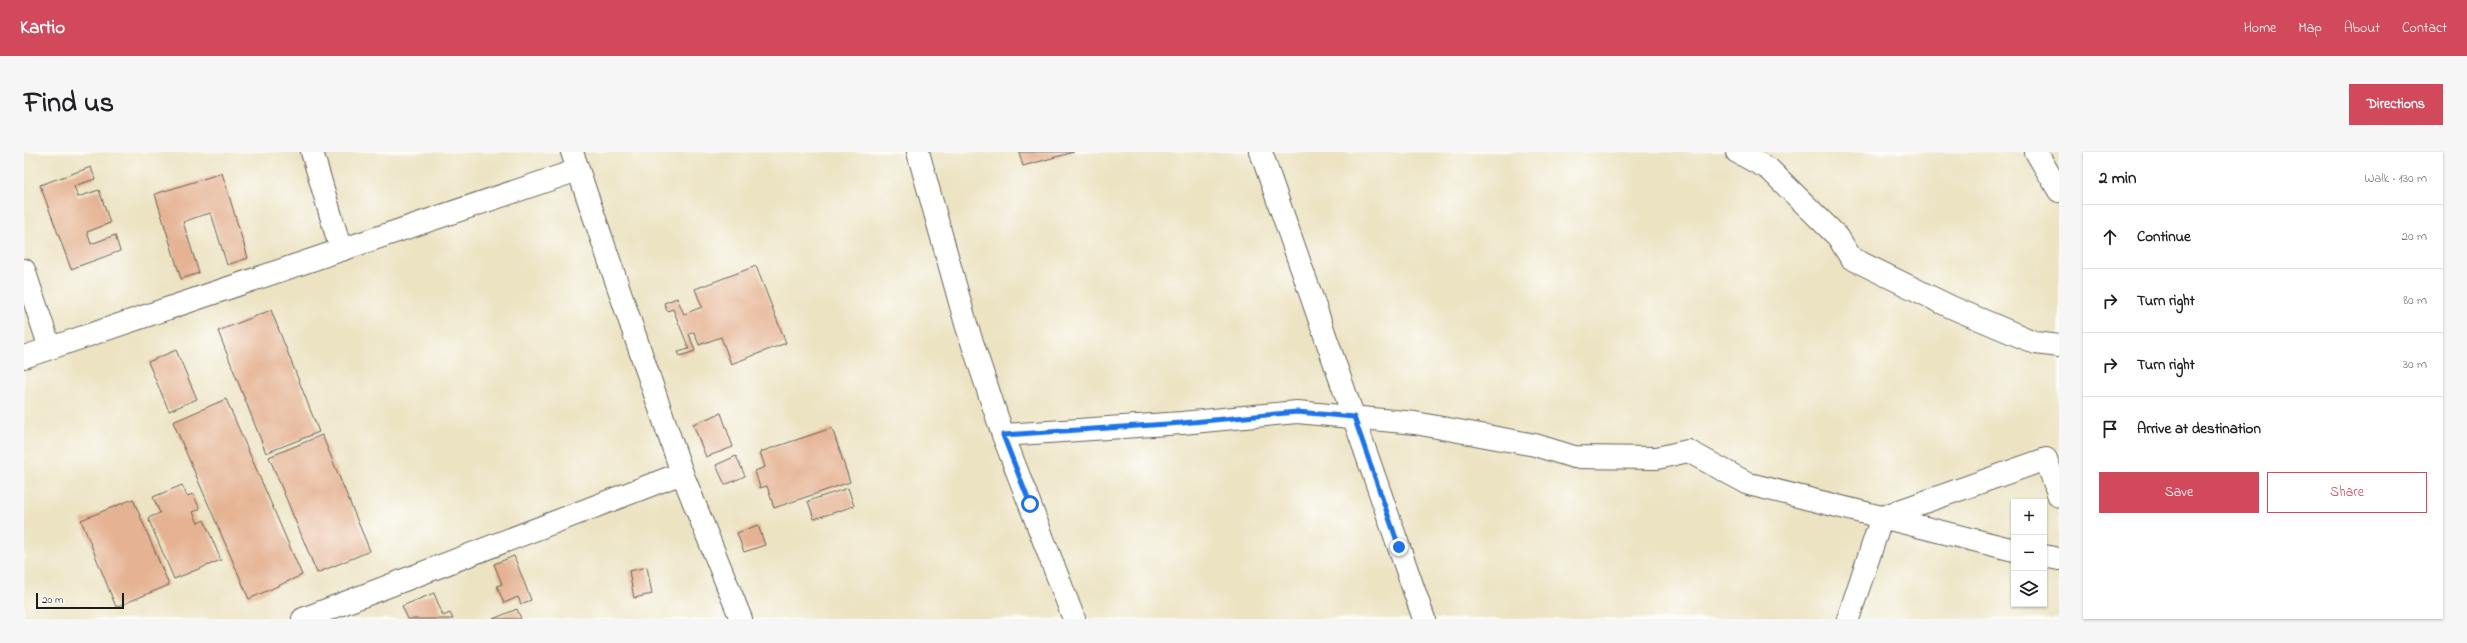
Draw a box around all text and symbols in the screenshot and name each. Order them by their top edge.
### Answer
text: Kartio [20,15,65,42]
text: Home [2244,18,2276,39]
text: Map [2298,18,2322,39]
text: About [2344,18,2380,39]
text: Contact [2402,18,2447,39]
text: Find us [24,84,114,125]
button: Directions [2349,84,2443,125]
text: 2 min [2099,166,2136,191]
text: Walk · 130 m [2364,169,2427,188]
icon: ahead [2099,226,2121,248]
text: Continue [2137,226,2191,248]
text: 20 m [2402,227,2427,246]
icon: right [2099,290,2121,312]
text: Turn right [2137,290,2195,312]
text: 80 m [2403,291,2427,310]
icon: right [2099,354,2121,376]
text: Turn right [2137,354,2195,376]
text: 30 m [2403,355,2427,374]
icon: arrive [2099,418,2121,440]
text: Arrive at destination [2137,418,2261,440]
button: Save [2099,472,2259,513]
button: Share [2267,472,2427,513]
route start [1021,495,1039,513]
map controls [2011,499,2047,607]
button: + [2011,499,2047,535]
button: − [2011,535,2047,571]
route end [1390,538,1408,556]
button: layers [2011,571,2047,607]
scale bar [36,591,124,610]
text: 20 m [42,592,64,608]

